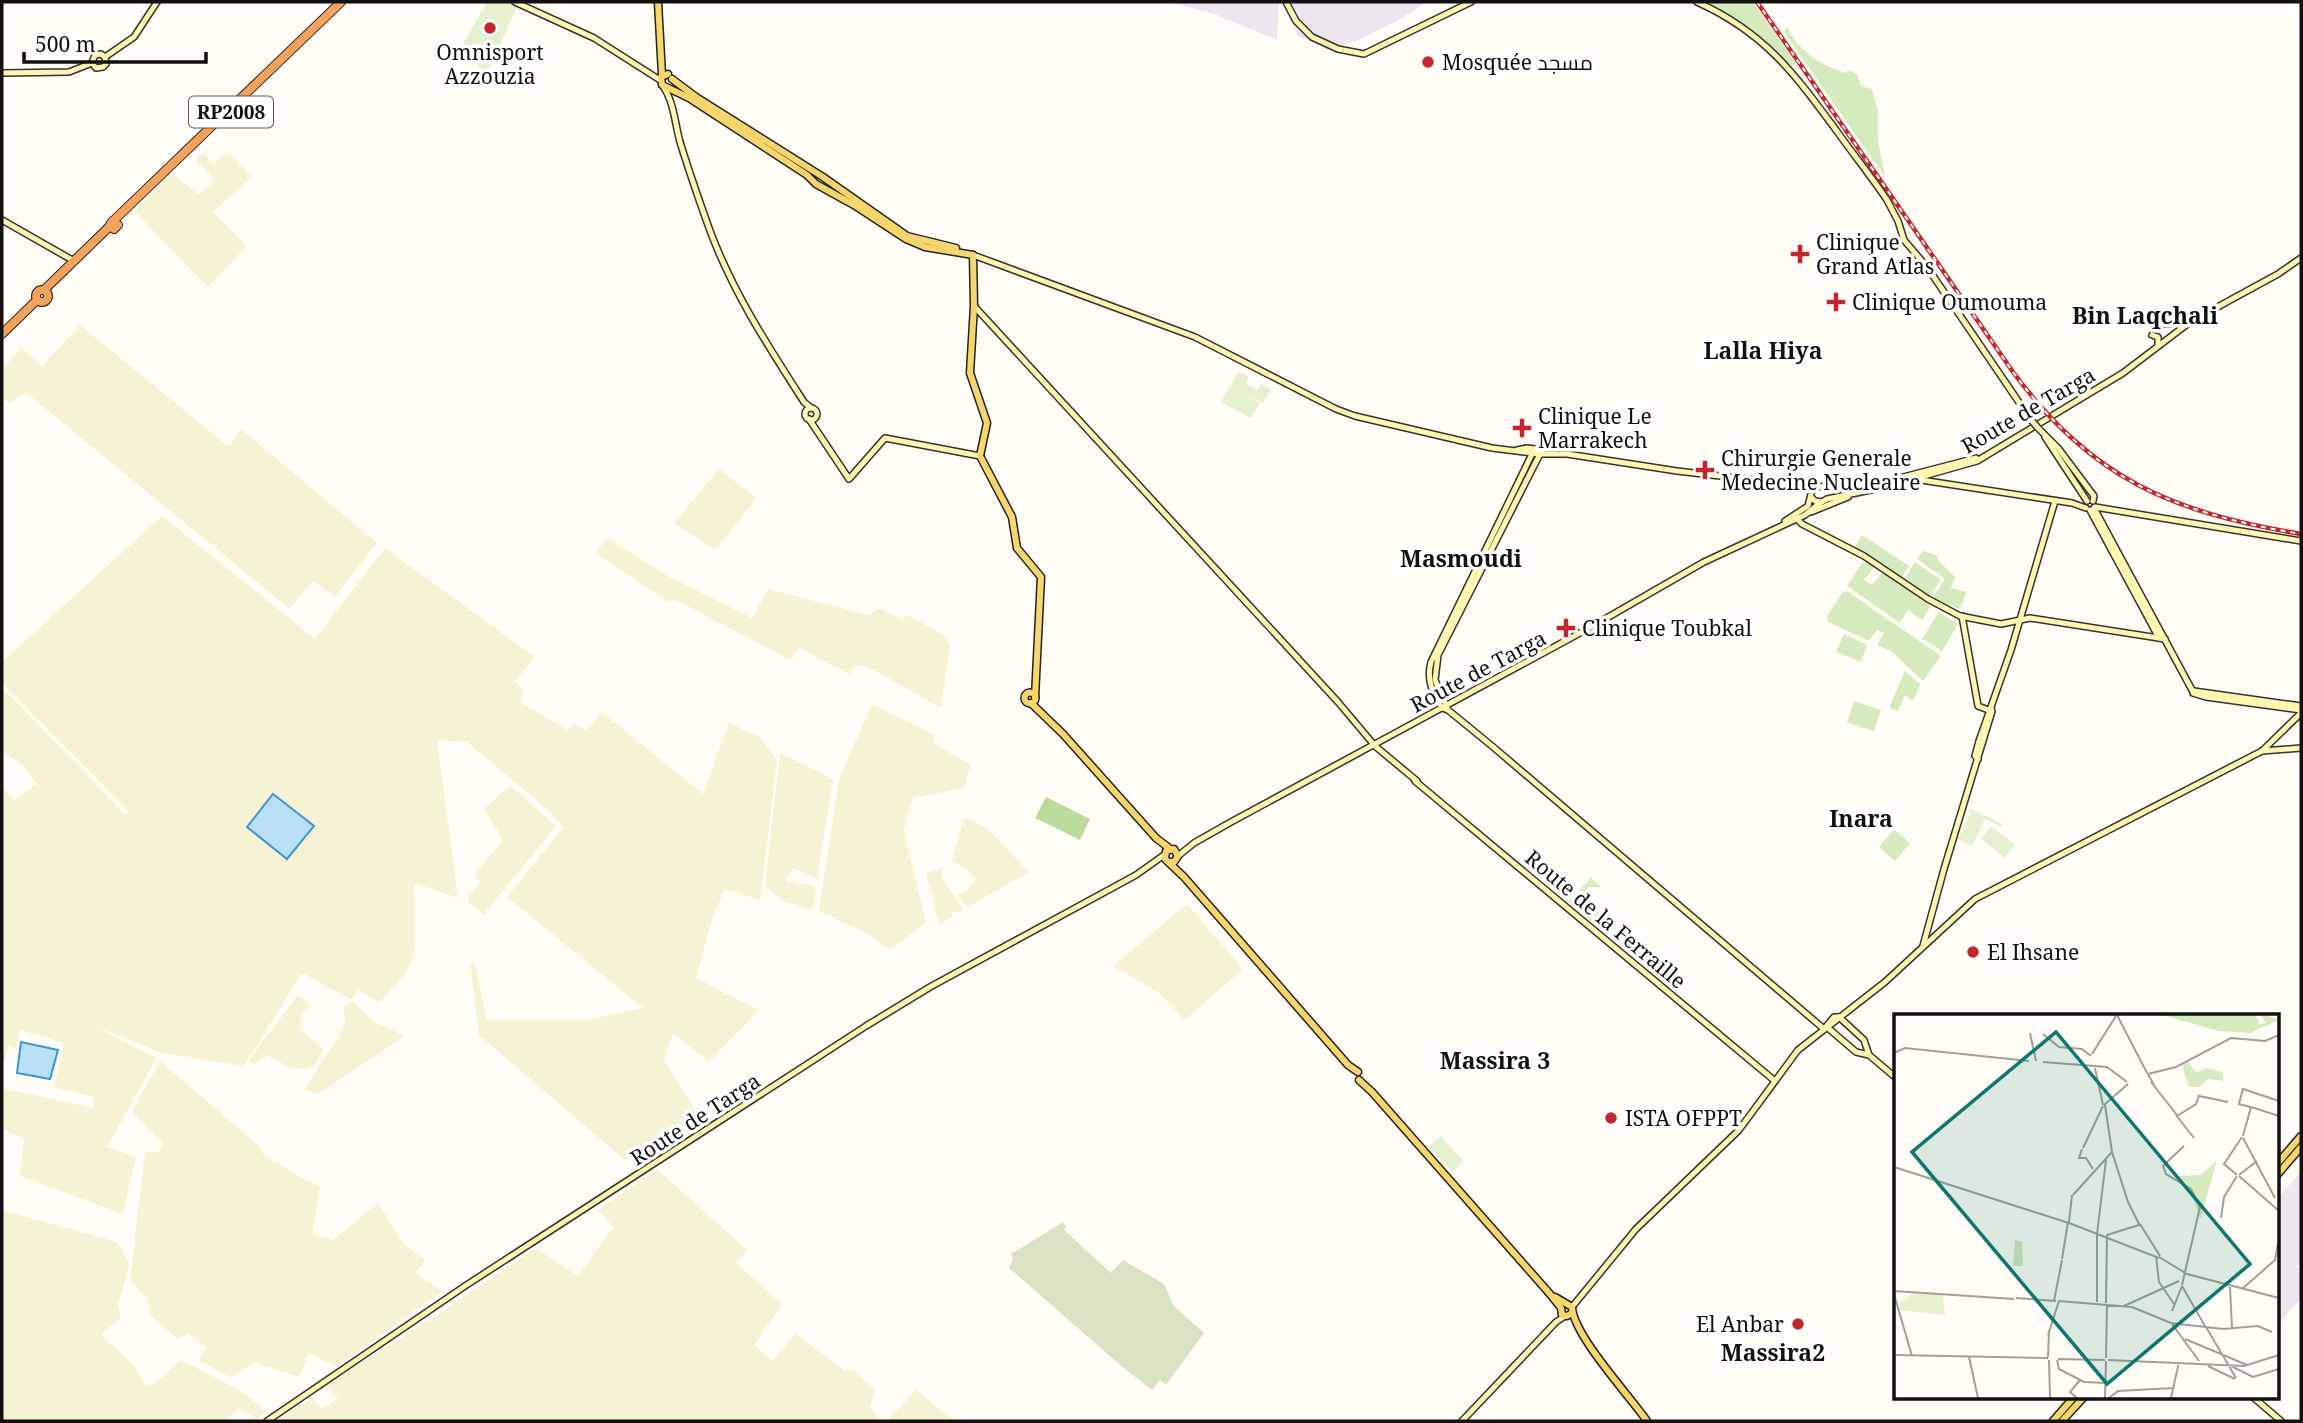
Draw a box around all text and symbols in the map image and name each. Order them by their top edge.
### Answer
marker: Omnisport Azzouzia [482,20,498,36]
scale bar [24,21,206,65]
text: 500 m [35,30,96,58]
place label: Omnisport Azzouzia [436,38,544,90]
place label: Mosquée مسجد [1442,48,1593,76]
marker: Mosquée مسجد [1420,54,1436,70]
road number: RP2008 [189,96,273,128]
place label: Clinique Grand Atlas [1816,228,1934,280]
marker: Clinique Grand Atlas [1790,244,1810,264]
place label: Clinique Oumouma [1852,288,2047,316]
marker: Clinique Oumouma [1826,292,1846,312]
district label: Bin Laqchali [2072,299,2218,331]
district label: Lalla Hiya [1704,334,1823,366]
street label: Route de Targa [1956,360,2100,460]
place label: Clinique Le Marrakech [1538,402,1652,454]
marker: Clinique Le Marrakech [1512,418,1532,438]
place label: Chirurgie Generale Medecine Nucleaire [1721,444,1920,496]
marker: Chirurgie Generale Medecine Nucleaire [1695,460,1715,480]
district label: Masmoudi [1400,542,1522,574]
place label: Clinique Toubkal [1582,614,1753,642]
marker: Clinique Toubkal [1556,618,1576,638]
street label: Route de Targa [1405,623,1551,719]
district label: Inara [1829,802,1893,834]
street label: Route de la Ferraille [1520,843,1692,995]
place label: El Ihsane [1987,938,2079,966]
marker: El Ihsane [1965,944,1981,960]
inset map [1894,1014,2278,1398]
district label: Massira 3 [1440,1044,1550,1076]
street label: Route de Targa [624,1066,766,1172]
place label: ISTA OFPPT [1625,1104,1742,1132]
marker: ISTA OFPPT [1603,1110,1619,1126]
place label: El Anbar [1696,1310,1784,1338]
marker: El Anbar [1790,1316,1806,1332]
district label: Massira2 [1721,1336,1825,1368]

